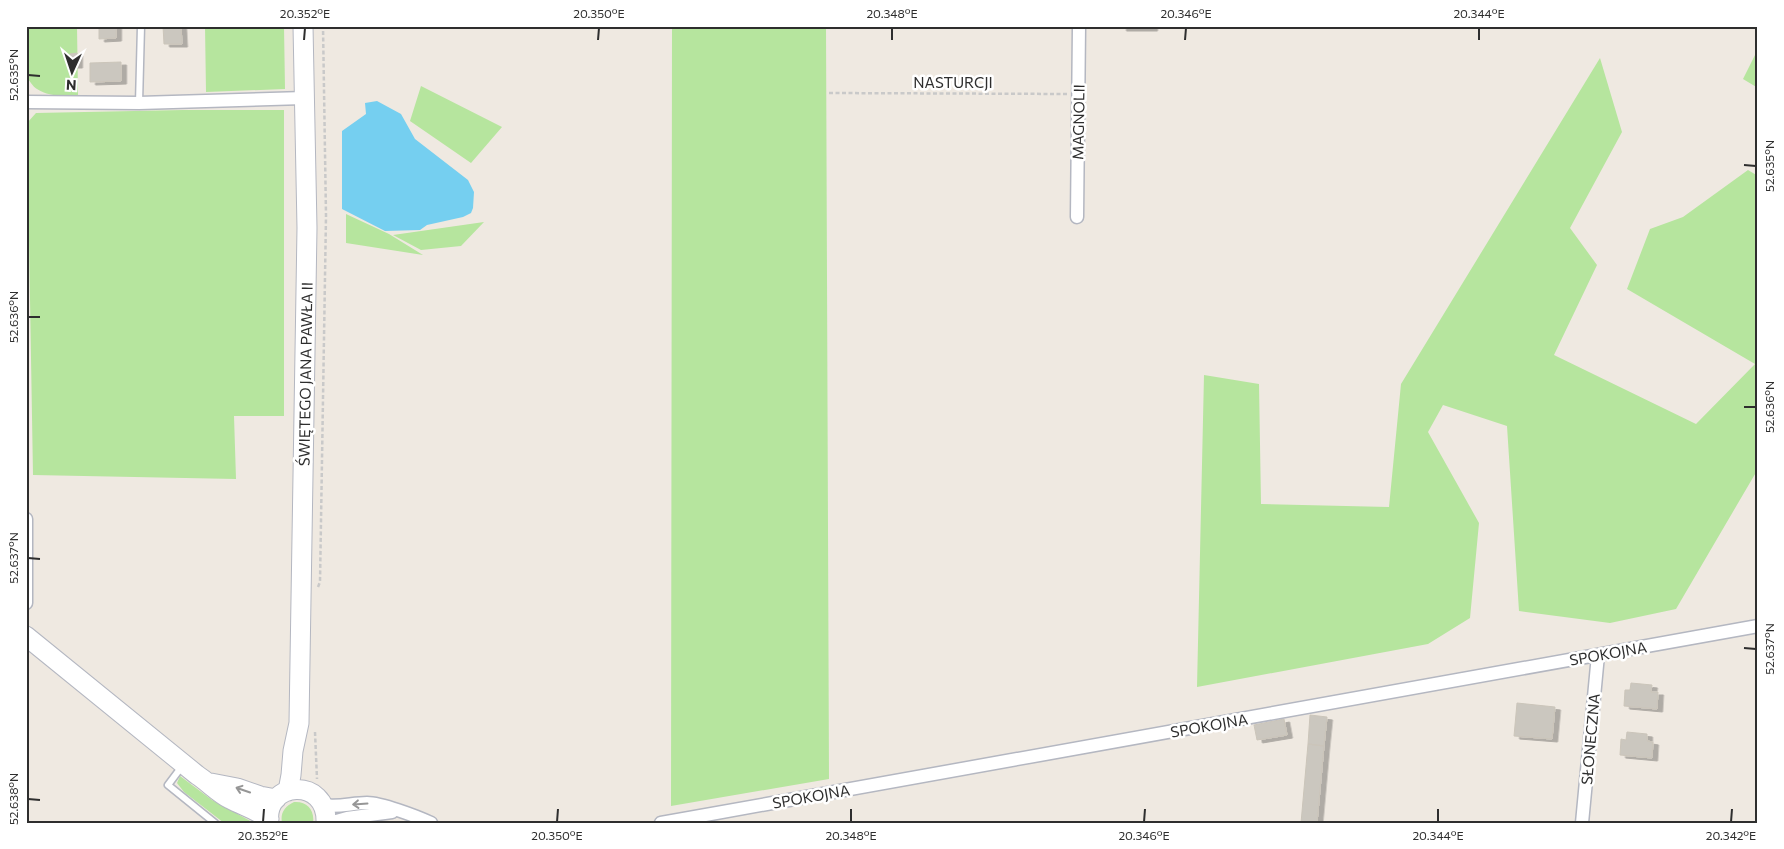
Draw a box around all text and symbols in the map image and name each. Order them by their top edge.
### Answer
text: 20.352°E [280,6,330,20]
text: 20.350°E [573,6,625,20]
text: 20.348°E [866,6,918,20]
text: 20.346°E [1160,6,1212,20]
text: 20.344°E [1453,6,1505,20]
north arrow [48,48,98,98]
text: 52.635°N [6,49,20,101]
street label: NASTURCJI [913,73,993,91]
text: N [66,77,77,94]
street label: MAGNOLII [1068,84,1088,160]
text: 52.635°N [1762,140,1776,192]
street label: ŚWIĘTEGO JANA PAWŁA II [293,282,316,466]
text: 52.636°N [6,291,20,343]
text: 52.636°N [1762,381,1776,433]
text: 52.637°N [6,532,20,584]
text: 52.637°N [1762,623,1776,675]
street label: SPOKOJNA [1568,637,1648,669]
street label: SŁONECZNA [1577,693,1603,785]
street label: SPOKOJNA [1169,709,1249,741]
text: 52.638°N [6,773,20,825]
street label: SPOKOJNA [771,780,851,812]
one-way arrow [236,785,252,794]
one-way arrow [353,799,369,808]
text: 20.352°E [238,828,288,842]
text: 20.350°E [531,828,583,842]
text: 20.348°E [825,828,877,842]
text: 20.346°E [1118,828,1170,842]
text: 20.344°E [1412,828,1464,842]
text: 20.342°E [1706,828,1756,842]

